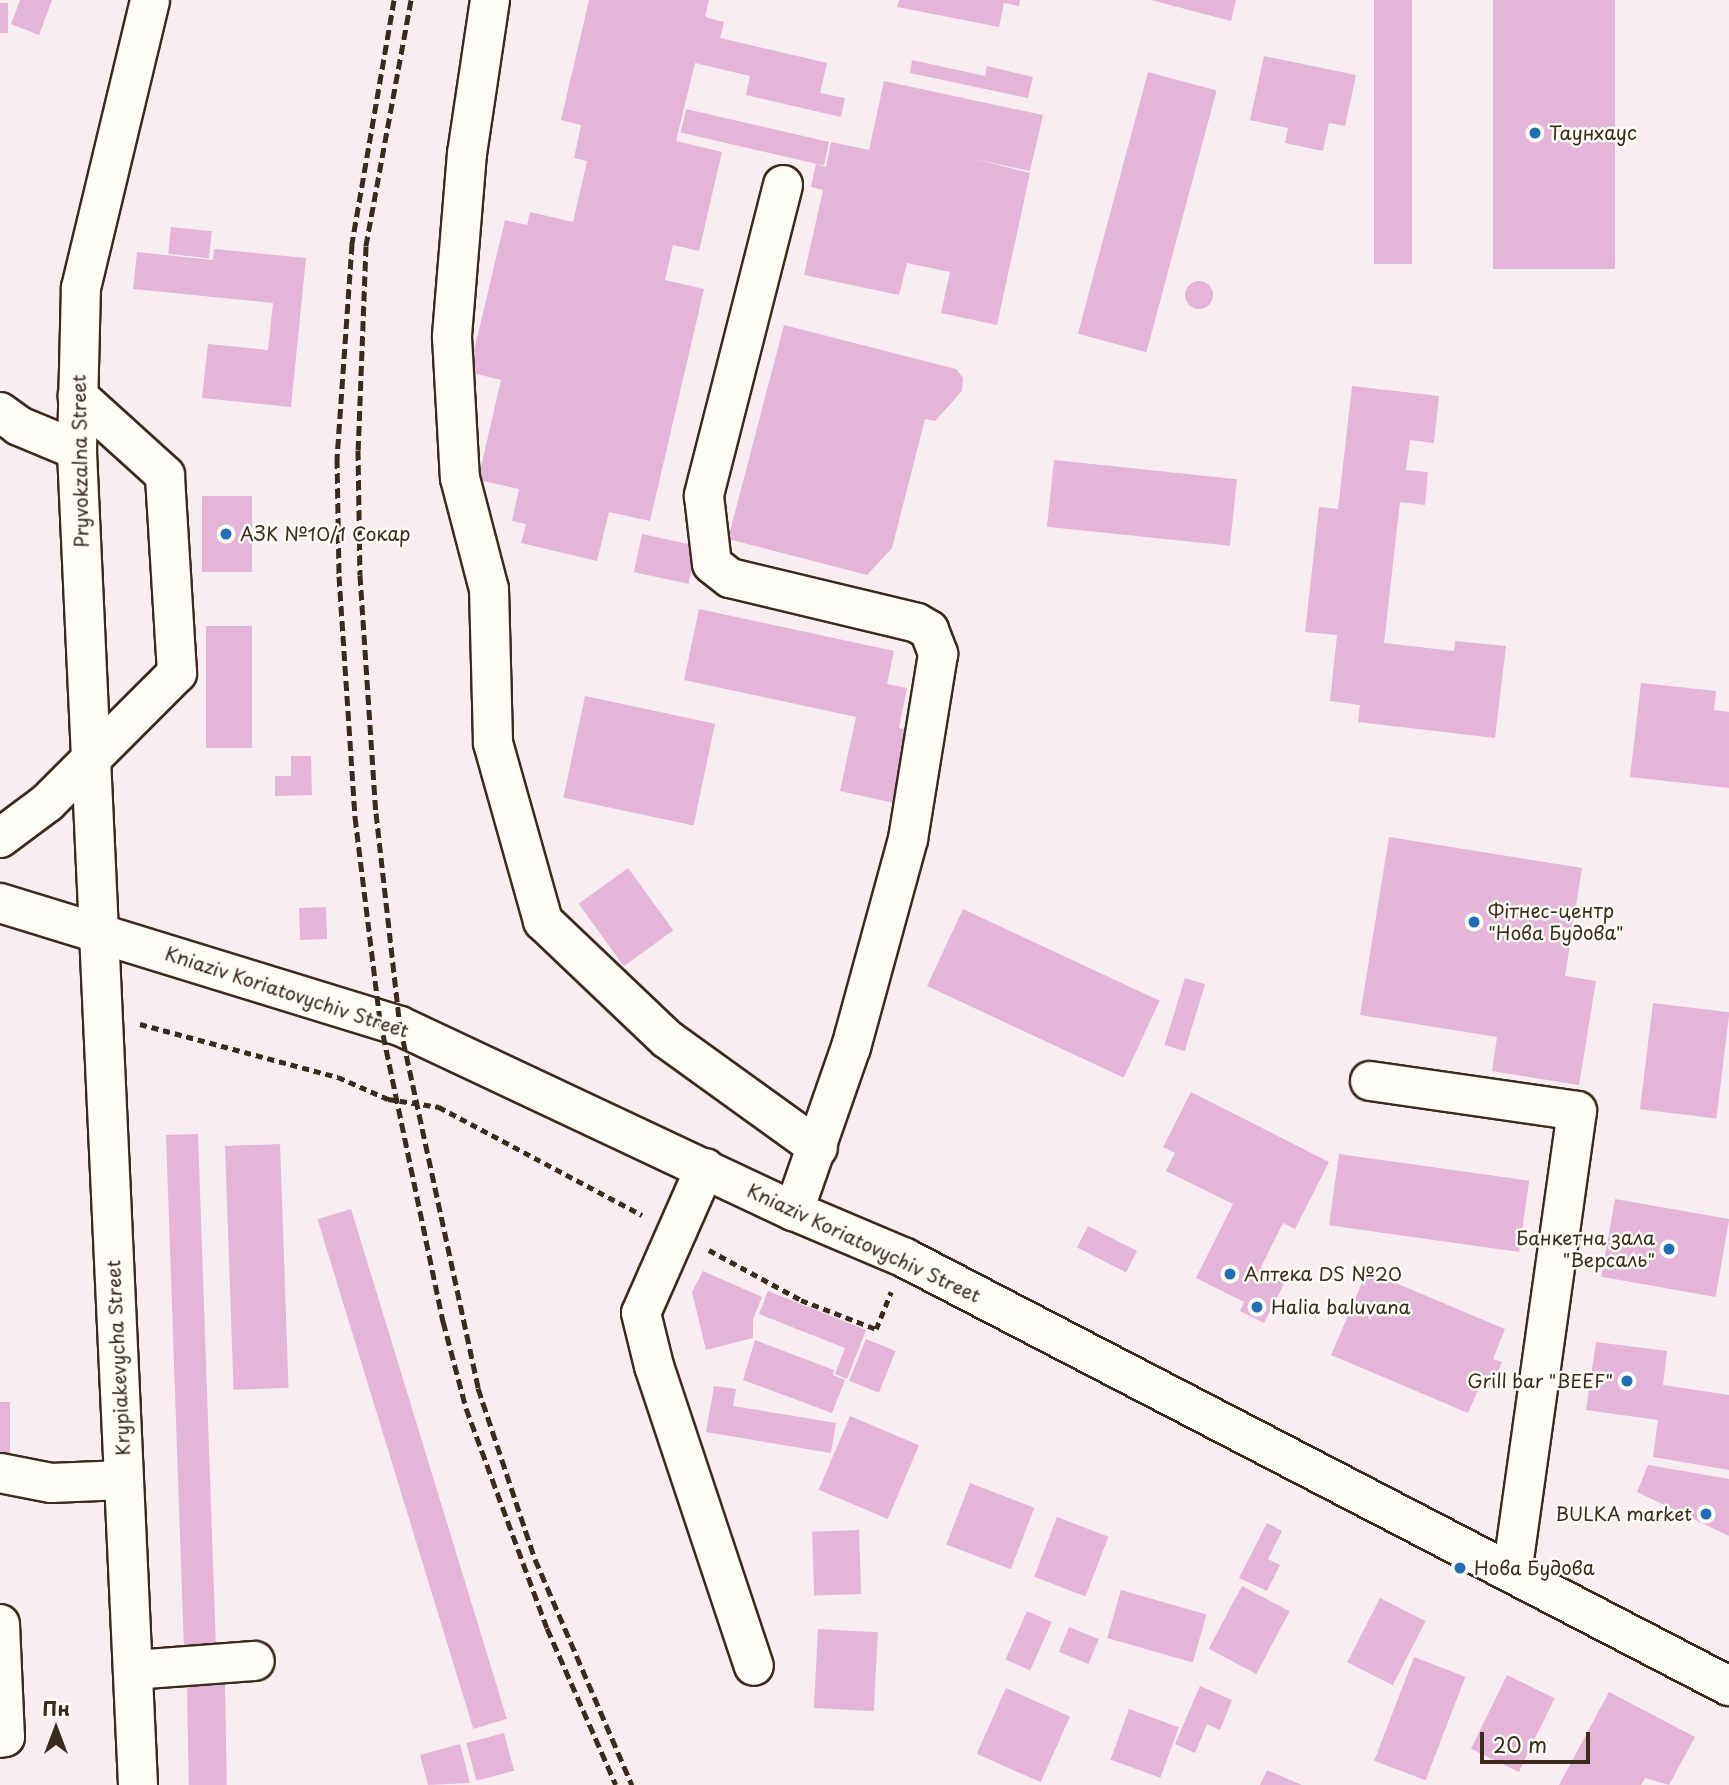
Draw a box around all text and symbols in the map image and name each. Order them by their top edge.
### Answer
place label: Таунхаус [1549,122,1637,144]
marker: Таунхаус [1527,125,1543,141]
street label: Pryvokzalna Street [67,374,93,548]
place label: АЗК №10/1 Сокар [240,523,412,545]
marker: АЗК №10/1 Сокар [218,526,234,542]
place label: Фітнес-центр "Нова Будова" [1488,900,1624,944]
marker: Фітнес-центр "Нова Будова" [1466,914,1482,930]
street label: Kniaziv Koriatovychiv Street [162,942,412,1042]
street label: Kniaziv Koriatovychiv Street [743,1179,985,1307]
place label: Банкетна зала "Версаль" [1516,1227,1655,1271]
marker: Банкетна зала "Версаль" [1661,1241,1677,1257]
street label: Krypiakevycha Street [101,1259,135,1457]
place label: Аптека DS №20 [1244,1263,1402,1285]
marker: Аптека DS №20 [1222,1266,1238,1282]
place label: Halia baluvana [1271,1296,1411,1318]
marker: Halia baluvana [1249,1299,1265,1315]
place label: Grill bar "BEEF" [1465,1370,1613,1392]
marker: Grill bar "BEEF" [1619,1373,1635,1389]
place label: BULKA market [1553,1503,1692,1525]
marker: BULKA market [1698,1506,1714,1522]
place label: Нова Будова [1474,1557,1595,1579]
marker: Нова Будова [1452,1560,1468,1576]
north arrow [21,1694,91,1764]
text: Пн [42,1694,70,1722]
scale bar [1484,1718,1594,1762]
text: 20 m [1493,1728,1547,1760]

